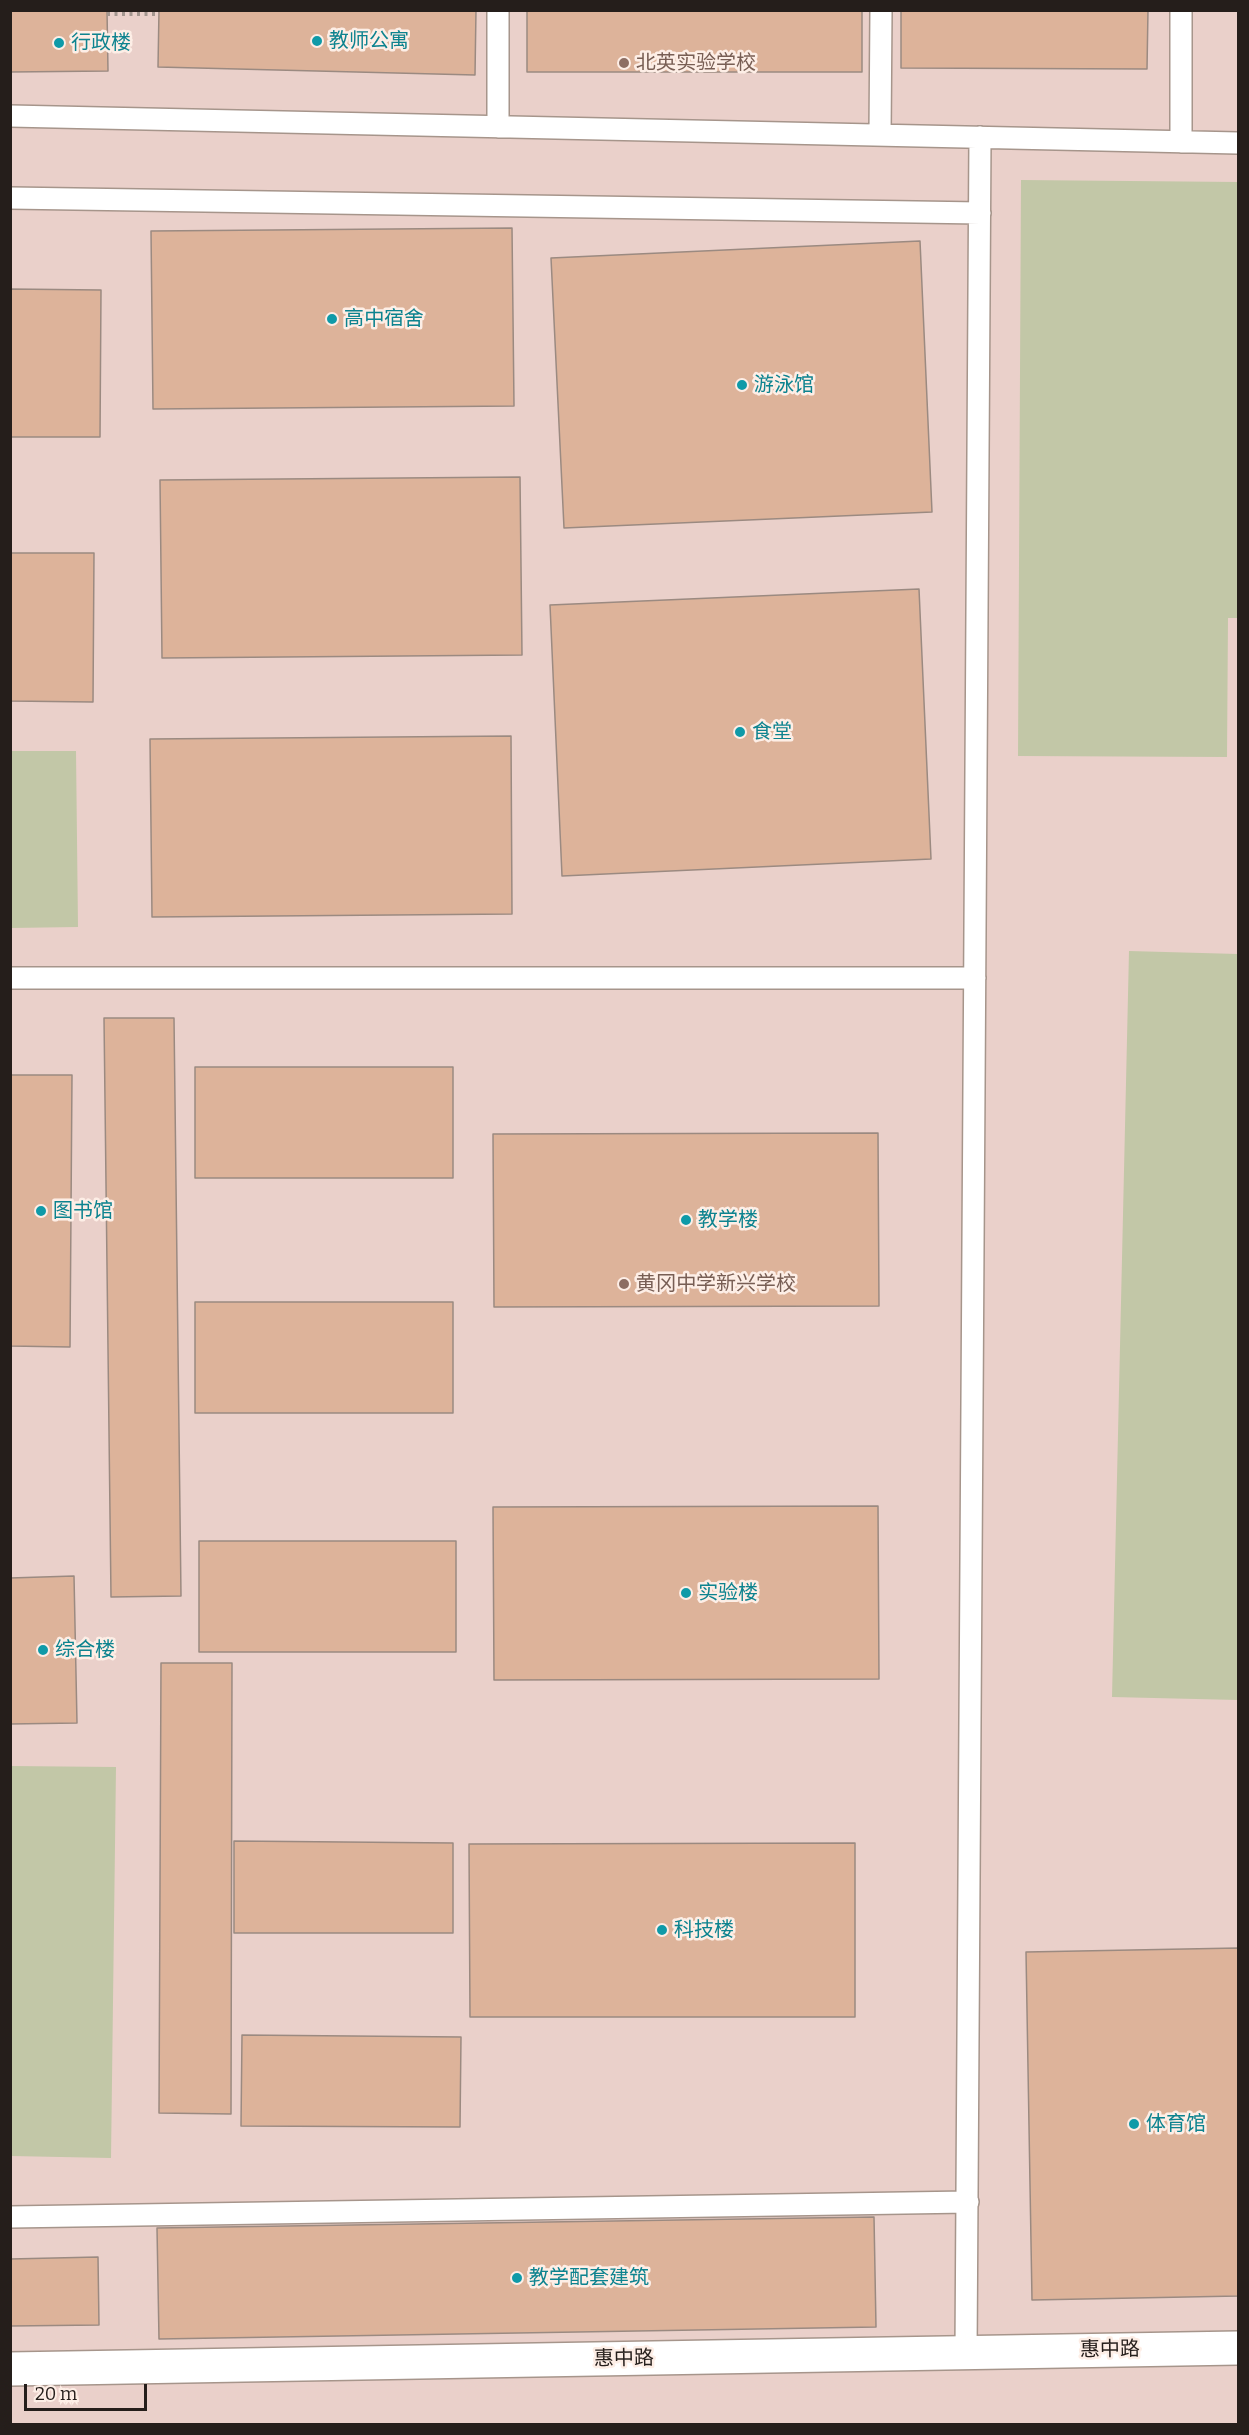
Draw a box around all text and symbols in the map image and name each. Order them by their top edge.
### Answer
place label: 教师公寓 [329,29,409,53]
place label: 行政楼 [71,31,131,55]
marker: 教师公寓 [310,34,324,48]
marker: 行政楼 [52,36,66,50]
place label: 北英实验学校 [636,51,756,75]
marker: 北英实验学校 [617,56,631,70]
place label: 高中宿舍 [344,307,424,331]
marker: 高中宿舍 [325,312,339,326]
place label: 游泳馆 [754,373,814,397]
marker: 游泳馆 [735,378,749,392]
place label: 食堂 [752,720,792,744]
marker: 食堂 [733,725,747,739]
place label: 图书馆 [53,1199,113,1223]
marker: 图书馆 [34,1204,48,1218]
place label: 教学楼 [698,1208,758,1232]
marker: 教学楼 [679,1213,693,1227]
place label: 黄冈中学新兴学校 [636,1272,796,1296]
marker: 黄冈中学新兴学校 [617,1277,631,1291]
place label: 实验楼 [698,1581,758,1605]
marker: 实验楼 [679,1586,693,1600]
place label: 综合楼 [55,1638,115,1662]
marker: 综合楼 [36,1643,50,1657]
place label: 科技楼 [674,1918,734,1942]
marker: 科技楼 [655,1923,669,1937]
place label: 体育馆 [1146,2112,1206,2136]
marker: 体育馆 [1127,2117,1141,2131]
place label: 教学配套建筑 [529,2266,649,2290]
marker: 教学配套建筑 [510,2271,524,2285]
street label: 惠中路 [1080,2337,1140,2363]
street label: 惠中路 [594,2346,654,2372]
scale bar [27,2372,150,2410]
text: 20 m [35,2383,77,2405]

